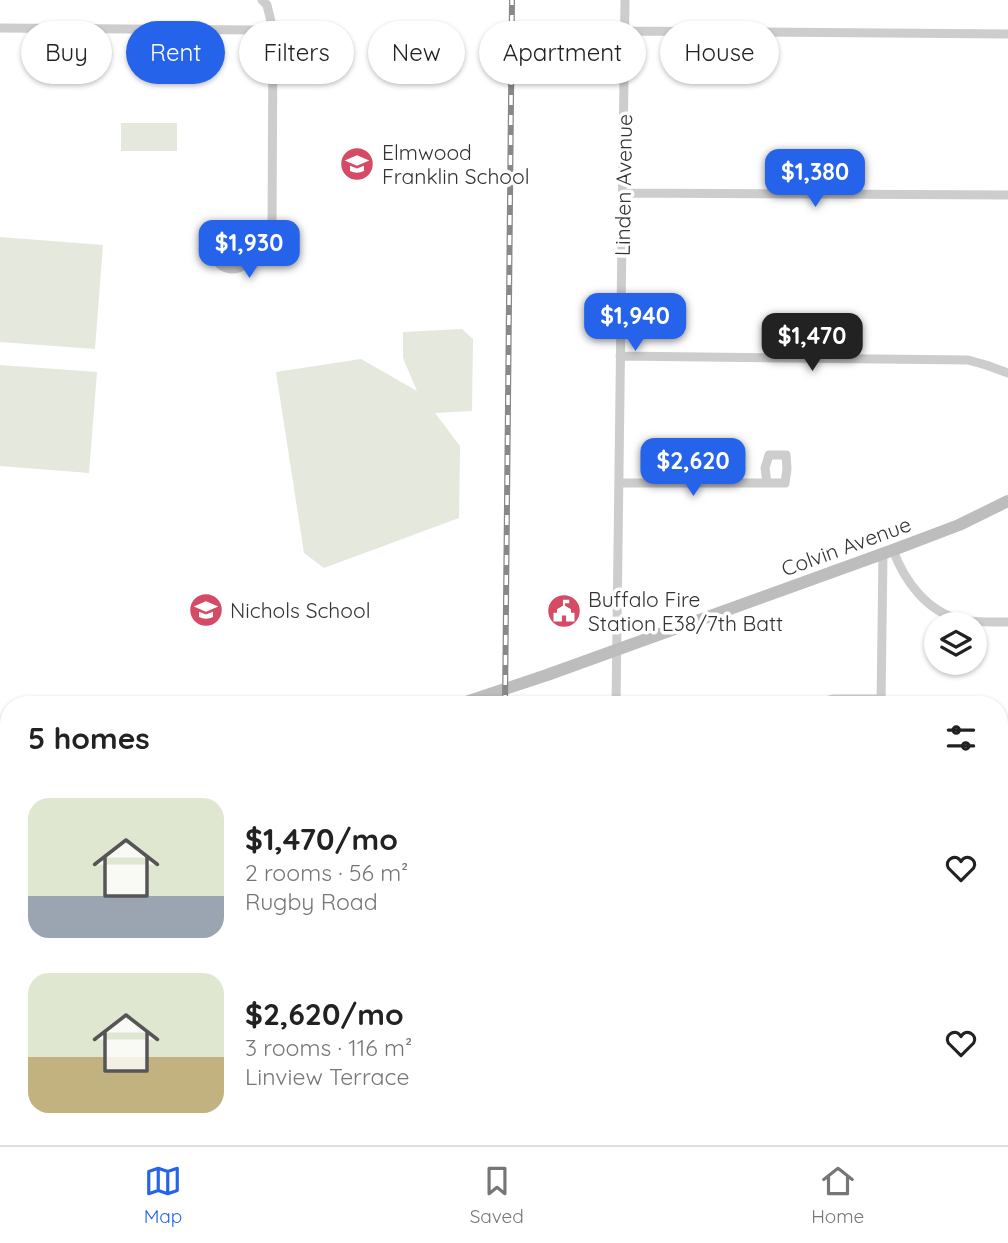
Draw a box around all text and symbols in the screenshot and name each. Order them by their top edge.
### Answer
chip: Buy [21,21,112,84]
chip: Rent [126,21,225,84]
chip: Filters [239,21,354,84]
chip: New [368,21,465,84]
chip: Apartment [479,21,646,84]
chip: House [660,21,779,84]
street label: Linden Avenue [609,114,637,256]
place label: Elmwood Franklin School [382,139,530,189]
school or university icon: Elmwood Franklin School [338,145,376,183]
pin: $1,380 [758,150,872,209]
text: $1,380 [781,157,849,186]
pin: $1,930 [192,220,306,280]
text: $1,930 [215,228,283,257]
pin: $1,940 [578,294,692,353]
text: $1,940 [600,301,670,330]
pin: $1,470 [755,314,869,373]
text: $1,470 [778,321,846,350]
pin: $2,620 [636,438,750,498]
text: $2,620 [656,446,730,475]
street label: Colvin Avenue [778,511,914,581]
place label: Buffalo Fire Station E38/7th Batt [588,586,783,636]
school or university icon: Nichols School [187,591,225,629]
public building icon: Buffalo Fire Station E38/7th Batt [545,592,583,630]
place label: Nichols School [230,597,371,623]
map controls [924,612,987,675]
button: layers [924,612,987,675]
text: 5 homes [28,719,150,757]
icon: filters [942,719,980,757]
text: $1,470/mo [245,820,398,858]
icon: home [84,826,168,910]
icon: heart [942,849,980,887]
text: 2 rooms · 56 m² [245,858,408,887]
text: Rugby Road [245,887,378,916]
text: $2,620/mo [245,995,404,1033]
icon: home [84,1001,168,1085]
icon: heart [942,1024,980,1062]
text: 3 rooms · 116 m² [245,1033,412,1062]
text: Linview Terrace [245,1062,409,1091]
tab: Map [144,1162,182,1228]
tab: Saved [470,1162,524,1228]
tab: Home [811,1162,864,1228]

